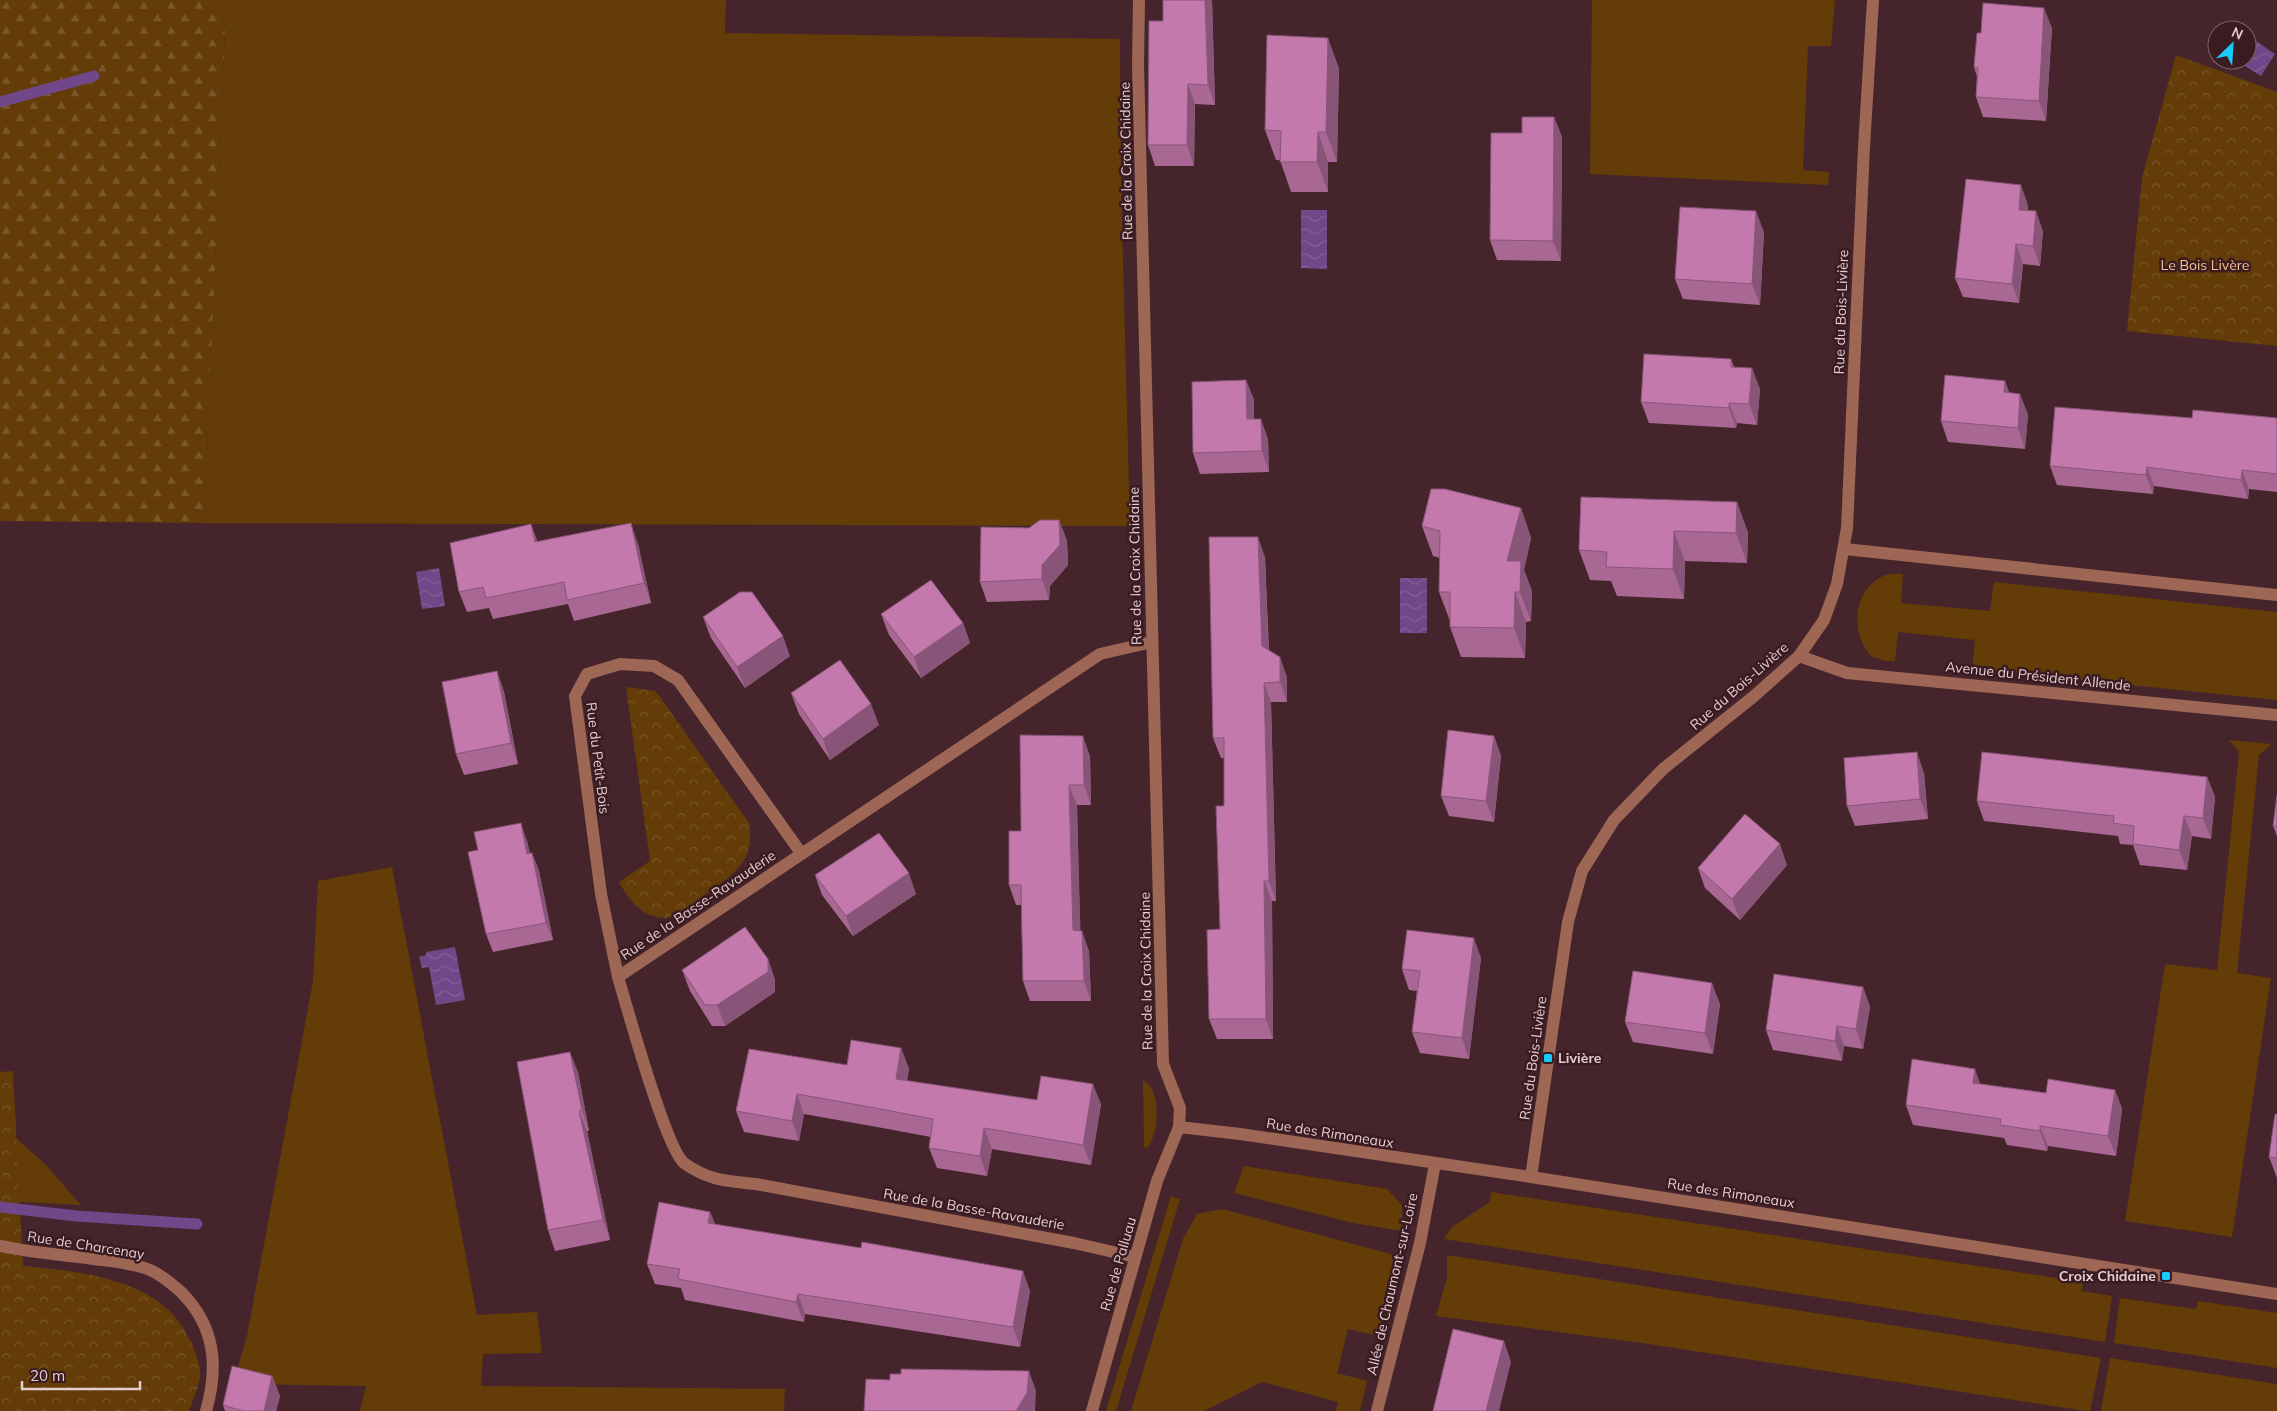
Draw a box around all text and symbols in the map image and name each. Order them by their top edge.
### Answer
north arrow [2207,20,2257,70]
text: N [2229,23,2246,44]
street label: Rue de la Croix Chidaine [1116,82,1136,240]
street label: Rue du Bois-Livière [1830,249,1852,375]
park label: Le Bois Livère [2161,256,2249,274]
street label: Rue de la Croix Chidaine [1125,487,1145,645]
street label: Rue du Bois-Livière [1686,638,1792,734]
street label: Avenue du Président Allende [1945,657,2131,695]
street label: Rue du Petit-Bois [582,701,614,815]
street label: Rue de la Basse-Ravauderie [617,846,779,964]
street label: Rue de la Croix Chidaine [1136,892,1156,1050]
street label: Rue du Bois-Livière [1515,995,1551,1121]
place label: Livière [1558,1049,1602,1067]
marker: Livière [1542,1052,1554,1064]
street label: Rue des Rimoneaux [1265,1114,1395,1152]
street label: Rue des Rimoneaux [1666,1174,1796,1212]
street label: Rue de la Basse-Ravauderie [882,1184,1066,1234]
street label: Allée de Chaumont-sur-Loire [1362,1191,1422,1377]
street label: Rue de Palluau [1096,1215,1140,1313]
street label: Rue de Charcenay [26,1227,146,1263]
place label: Croix Chidaine [2059,1267,2156,1285]
marker: Croix Chidaine [2160,1270,2172,1282]
scale bar [22,1358,140,1390]
text: 20 m [30,1366,65,1385]

